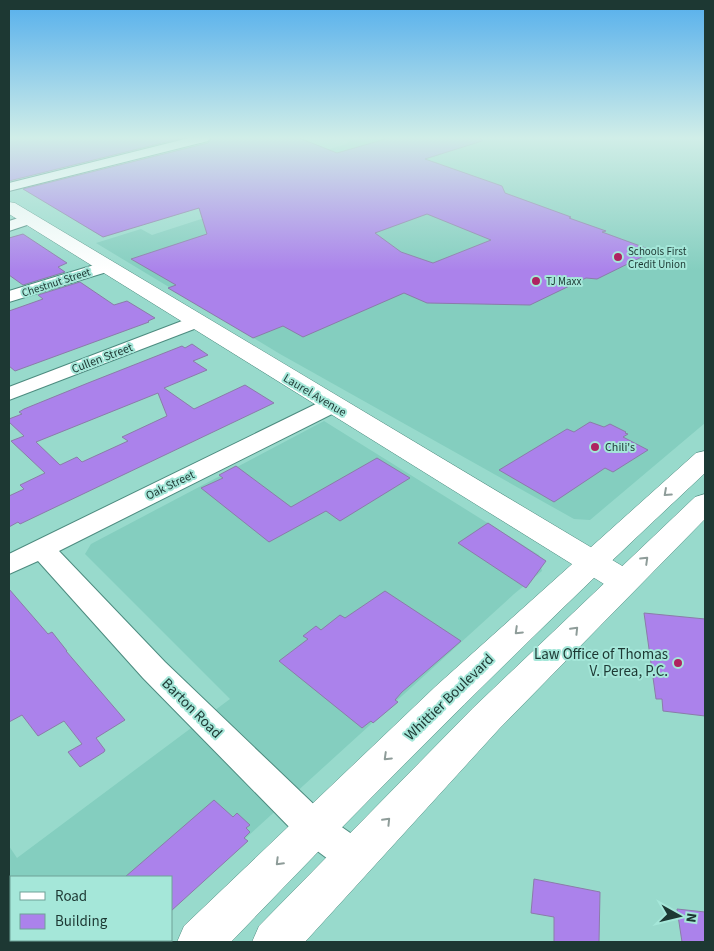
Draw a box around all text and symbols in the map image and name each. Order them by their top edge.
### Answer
place label: Schools First Credit Union [628,244,687,272]
marker: Schools First Credit Union [612,251,624,263]
street label: Chestnut Street [20,264,93,301]
place label: TJ Maxx [546,274,581,289]
marker: TJ Maxx [530,275,542,287]
street label: Cullen Street [69,339,135,378]
street label: Laurel Avenue [280,370,350,421]
place label: Chili's [605,439,635,456]
marker: Chili's [589,441,601,453]
street label: Oak Street [143,466,198,505]
one-way arrow [664,487,673,496]
one-way arrow [639,557,648,566]
one-way arrow [515,625,524,634]
one-way arrow [569,627,578,636]
place label: Law Office of Thomas V. Perea, P.C. [534,644,668,682]
street label: Whittier Boulevard [400,649,499,746]
marker: Law Office of Thomas V. Perea, P.C. [672,657,684,669]
street label: Barton Road [157,673,227,743]
one-way arrow [384,751,393,760]
one-way arrow [381,818,390,827]
one-way arrow [276,856,285,865]
legend [10,876,172,941]
text: Road [55,886,87,907]
north arrow [654,891,704,941]
text: Building [55,911,108,932]
text: N [680,912,701,924]

